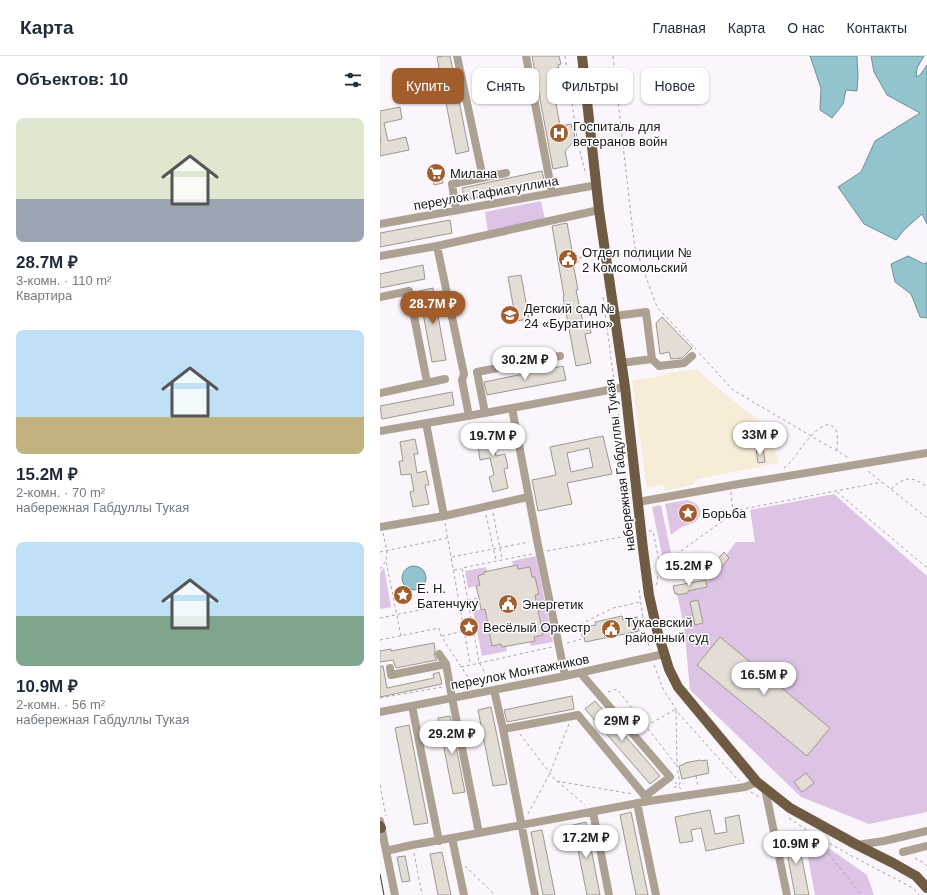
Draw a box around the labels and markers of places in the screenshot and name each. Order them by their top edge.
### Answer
place label: Госпиталь для ветеранов войн [573,119,667,149]
hospital icon: Госпиталь для ветеранов войн [548,122,570,144]
supermarket icon: Милана [425,162,447,184]
place label: Милана [450,166,498,181]
place label: Отдел полиции № 2 Комсомольский [582,245,692,275]
public building icon: Отдел полиции № 2 Комсомольский [557,248,579,270]
pin: 28.7M ₽ [396,291,470,325]
place label: Детский сад № 24 «Буратино» [524,301,615,331]
school or university icon: Детский сад № 24 «Буратино» [499,304,521,326]
pin: 30.2M ₽ [488,347,562,381]
pin: 33M ₽ [732,422,788,456]
pin: 19.7M ₽ [456,423,530,457]
place icon: Борьба [677,502,699,524]
place label: Борьба [702,506,747,521]
pin: 15.2M ₽ [652,553,726,587]
place label: Е. Н. Батенчуку [417,581,479,611]
place icon: Е. Н. Батенчуку [392,584,414,606]
public building icon: Энергетик [497,593,519,615]
place label: Энергетик [522,597,583,612]
place label: Тукаевский районный суд [625,615,709,645]
place icon: Весёлый Оркестр [458,616,480,638]
public building icon: Тукаевский районный суд [600,618,622,640]
place label: Весёлый Оркестр [483,620,591,635]
pin: 16.5M ₽ [727,662,801,696]
pin: 29M ₽ [594,708,650,742]
pin: 29.2M ₽ [415,721,489,755]
pin: 17.2M ₽ [549,825,623,859]
pin: 10.9M ₽ [759,831,833,865]

